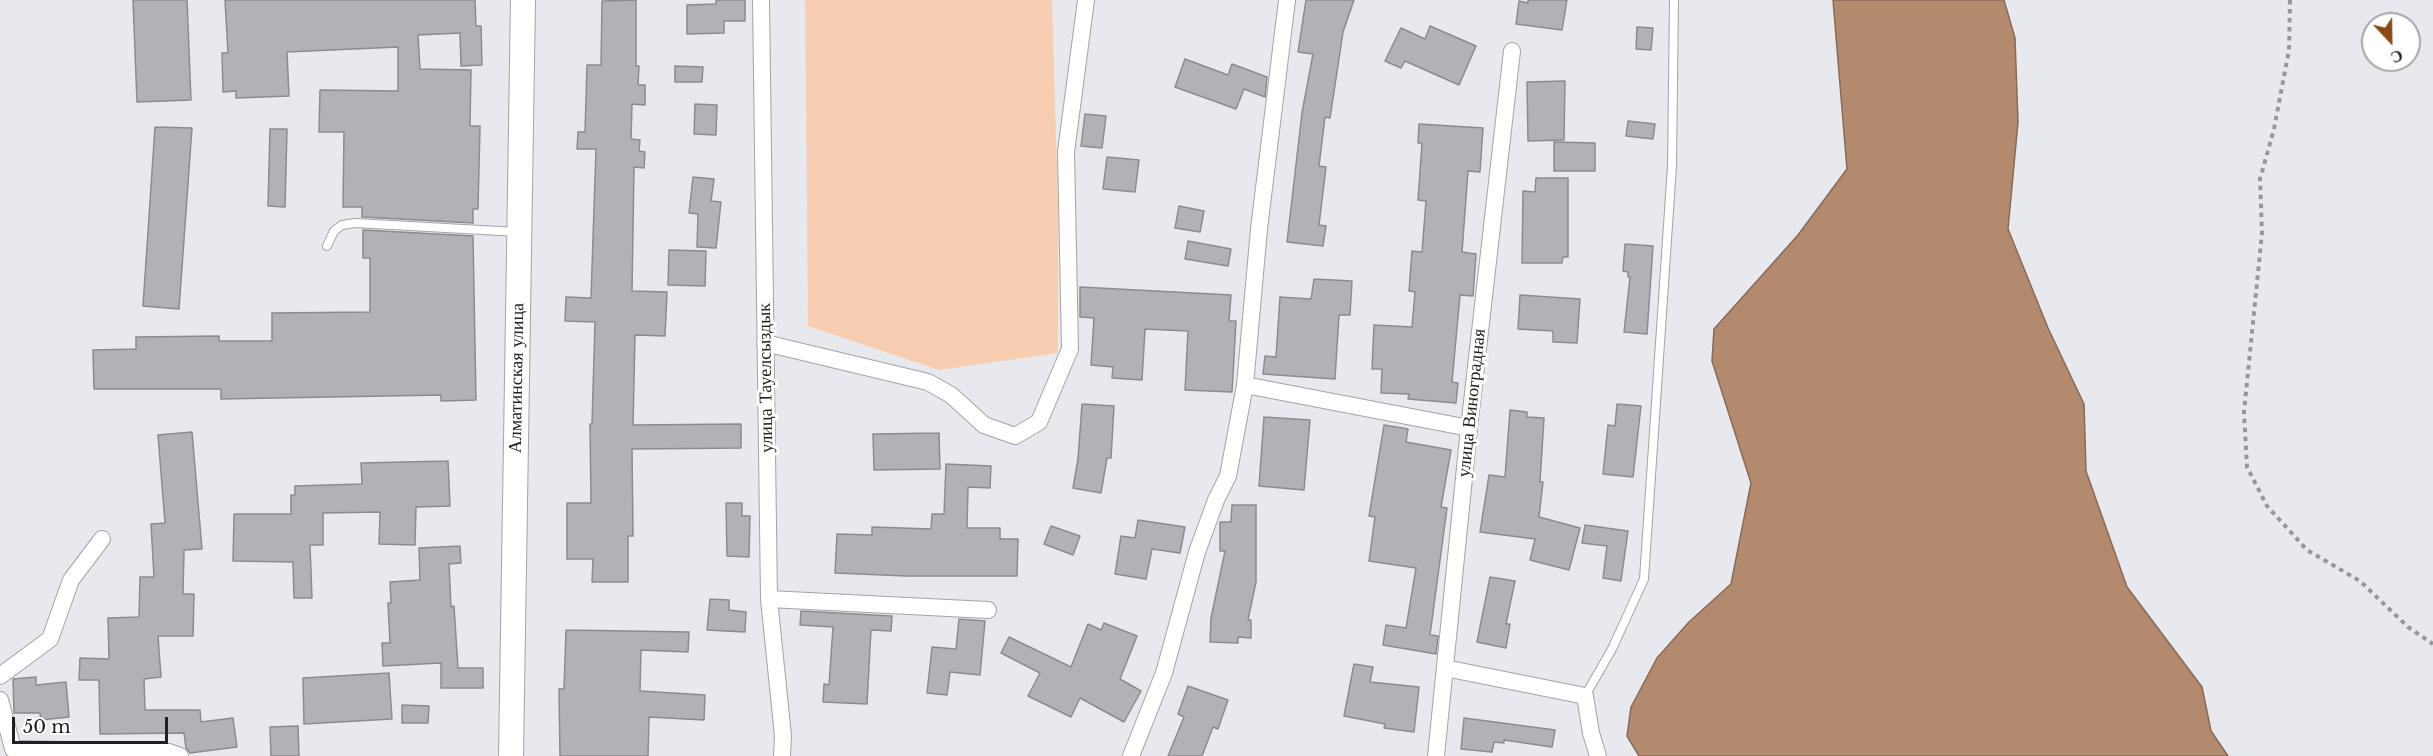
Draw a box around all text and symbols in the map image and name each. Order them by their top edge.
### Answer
north arrow [2361,12,2421,72]
text: С [2388,45,2406,68]
street label: Алматинская улица [505,303,529,453]
street label: улица Тауелсыздык [754,303,778,453]
street label: улица Виноградная [1453,328,1491,478]
scale bar [15,705,171,743]
text: 50 m [23,716,71,738]

